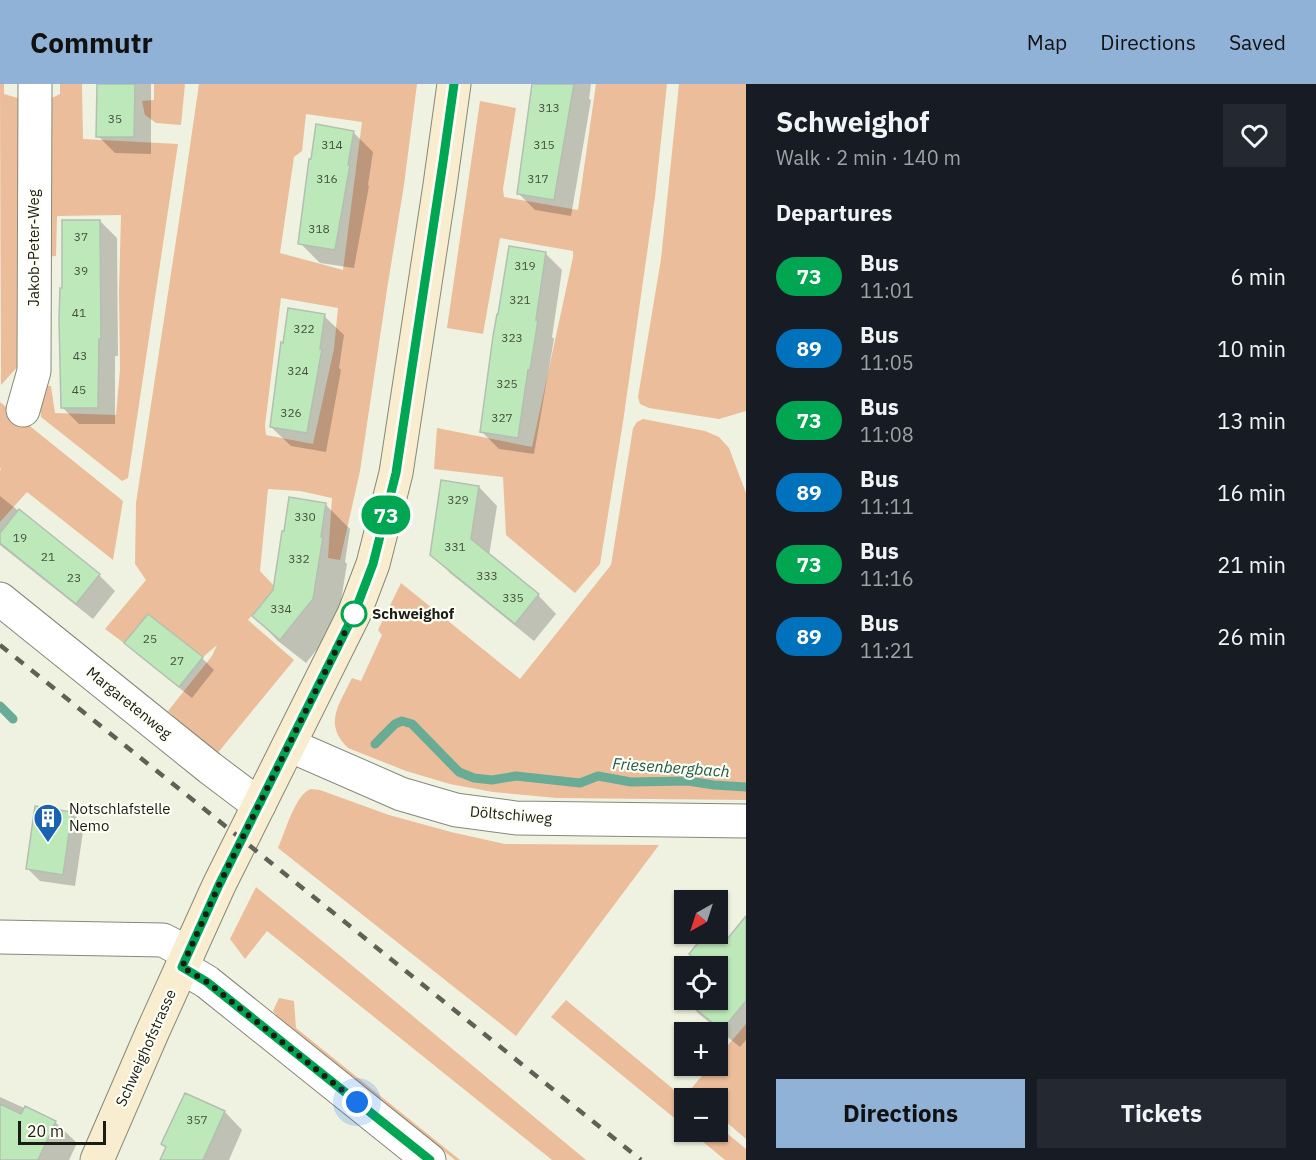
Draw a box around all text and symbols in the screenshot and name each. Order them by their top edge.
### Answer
text: Commutr [30,24,153,61]
text: Map [1027,28,1067,56]
text: Directions [1100,28,1196,56]
text: Saved [1229,28,1286,56]
house number: 313 [538,100,560,115]
text: Schweighof [776,103,929,140]
button: heart [1223,104,1286,167]
house number: 35 [108,111,122,126]
house number: 314 [321,137,343,152]
house number: 315 [533,137,555,152]
text: Walk · 2 min · 140 m [776,144,961,171]
house number: 316 [316,171,338,186]
house number: 317 [527,171,549,186]
street label: Jakob-Peter-Weg [24,189,43,307]
text: Departures [776,198,892,227]
house number: 318 [308,221,330,236]
house number: 37 [74,229,88,244]
text: Bus [860,248,899,277]
house number: 319 [514,258,536,273]
text: 73 [796,262,822,290]
text: 6 min [1230,262,1286,291]
house number: 39 [74,263,88,278]
text: 11:01 [860,277,914,304]
house number: 321 [509,292,531,307]
house number: 41 [72,305,86,320]
text: Bus [860,320,899,349]
house number: 322 [293,321,315,336]
house number: 323 [501,330,523,345]
text: 89 [796,334,822,362]
text: 10 min [1217,334,1286,363]
house number: 43 [73,348,87,363]
text: 11:05 [860,349,914,376]
house number: 324 [287,363,309,378]
house number: 325 [496,376,518,391]
house number: 45 [72,382,86,397]
text: Bus [860,392,899,421]
house number: 326 [280,405,302,420]
text: 73 [796,406,822,434]
text: 13 min [1217,406,1286,435]
house number: 327 [491,410,513,425]
text: 11:08 [860,421,914,448]
text: Bus [860,464,899,493]
text: 89 [796,478,822,506]
text: 16 min [1217,478,1286,507]
house number: 329 [447,492,469,507]
text: 11:11 [860,493,914,520]
line badge: 73 [359,496,413,534]
text: 73 [373,501,399,529]
house number: 330 [294,509,316,524]
house number: 19 [13,530,27,545]
text: Bus [860,536,899,565]
house number: 331 [444,539,466,554]
house number: 21 [41,549,55,564]
text: 73 [796,550,822,578]
text: 21 min [1217,550,1286,579]
house number: 332 [288,551,310,566]
text: 11:16 [860,565,914,592]
house number: 333 [476,568,498,583]
house number: 23 [67,570,81,585]
house number: 335 [502,590,524,605]
house number: 334 [270,601,292,616]
marker: Schweighof [341,601,367,627]
place label: Schweighof [372,604,455,623]
text: Bus [860,608,899,637]
text: 89 [796,622,822,650]
text: 26 min [1217,622,1286,651]
house number: 25 [143,631,157,646]
text: 11:21 [860,637,914,664]
house number: 27 [170,653,184,668]
street label: Margaretenweg [83,662,176,743]
water label: Friesenbergbach [612,753,730,781]
place label: Notschlafstelle Nemo [69,799,171,835]
street label: Döltschiweg [469,801,553,828]
building icon: Notschlafstelle Nemo [32,802,64,844]
north arrow [674,890,728,944]
map controls [674,890,728,1142]
button: locate [674,956,728,1010]
street label: Schweighofstrasse [111,986,180,1109]
button: + [674,1022,728,1076]
button: Directions [776,1079,1025,1148]
button: Tickets [1037,1079,1286,1148]
your location [342,1087,372,1117]
button: − [674,1088,728,1142]
house number: 357 [186,1112,208,1127]
scale bar [18,1118,106,1146]
text: 20 m [27,1121,64,1141]

